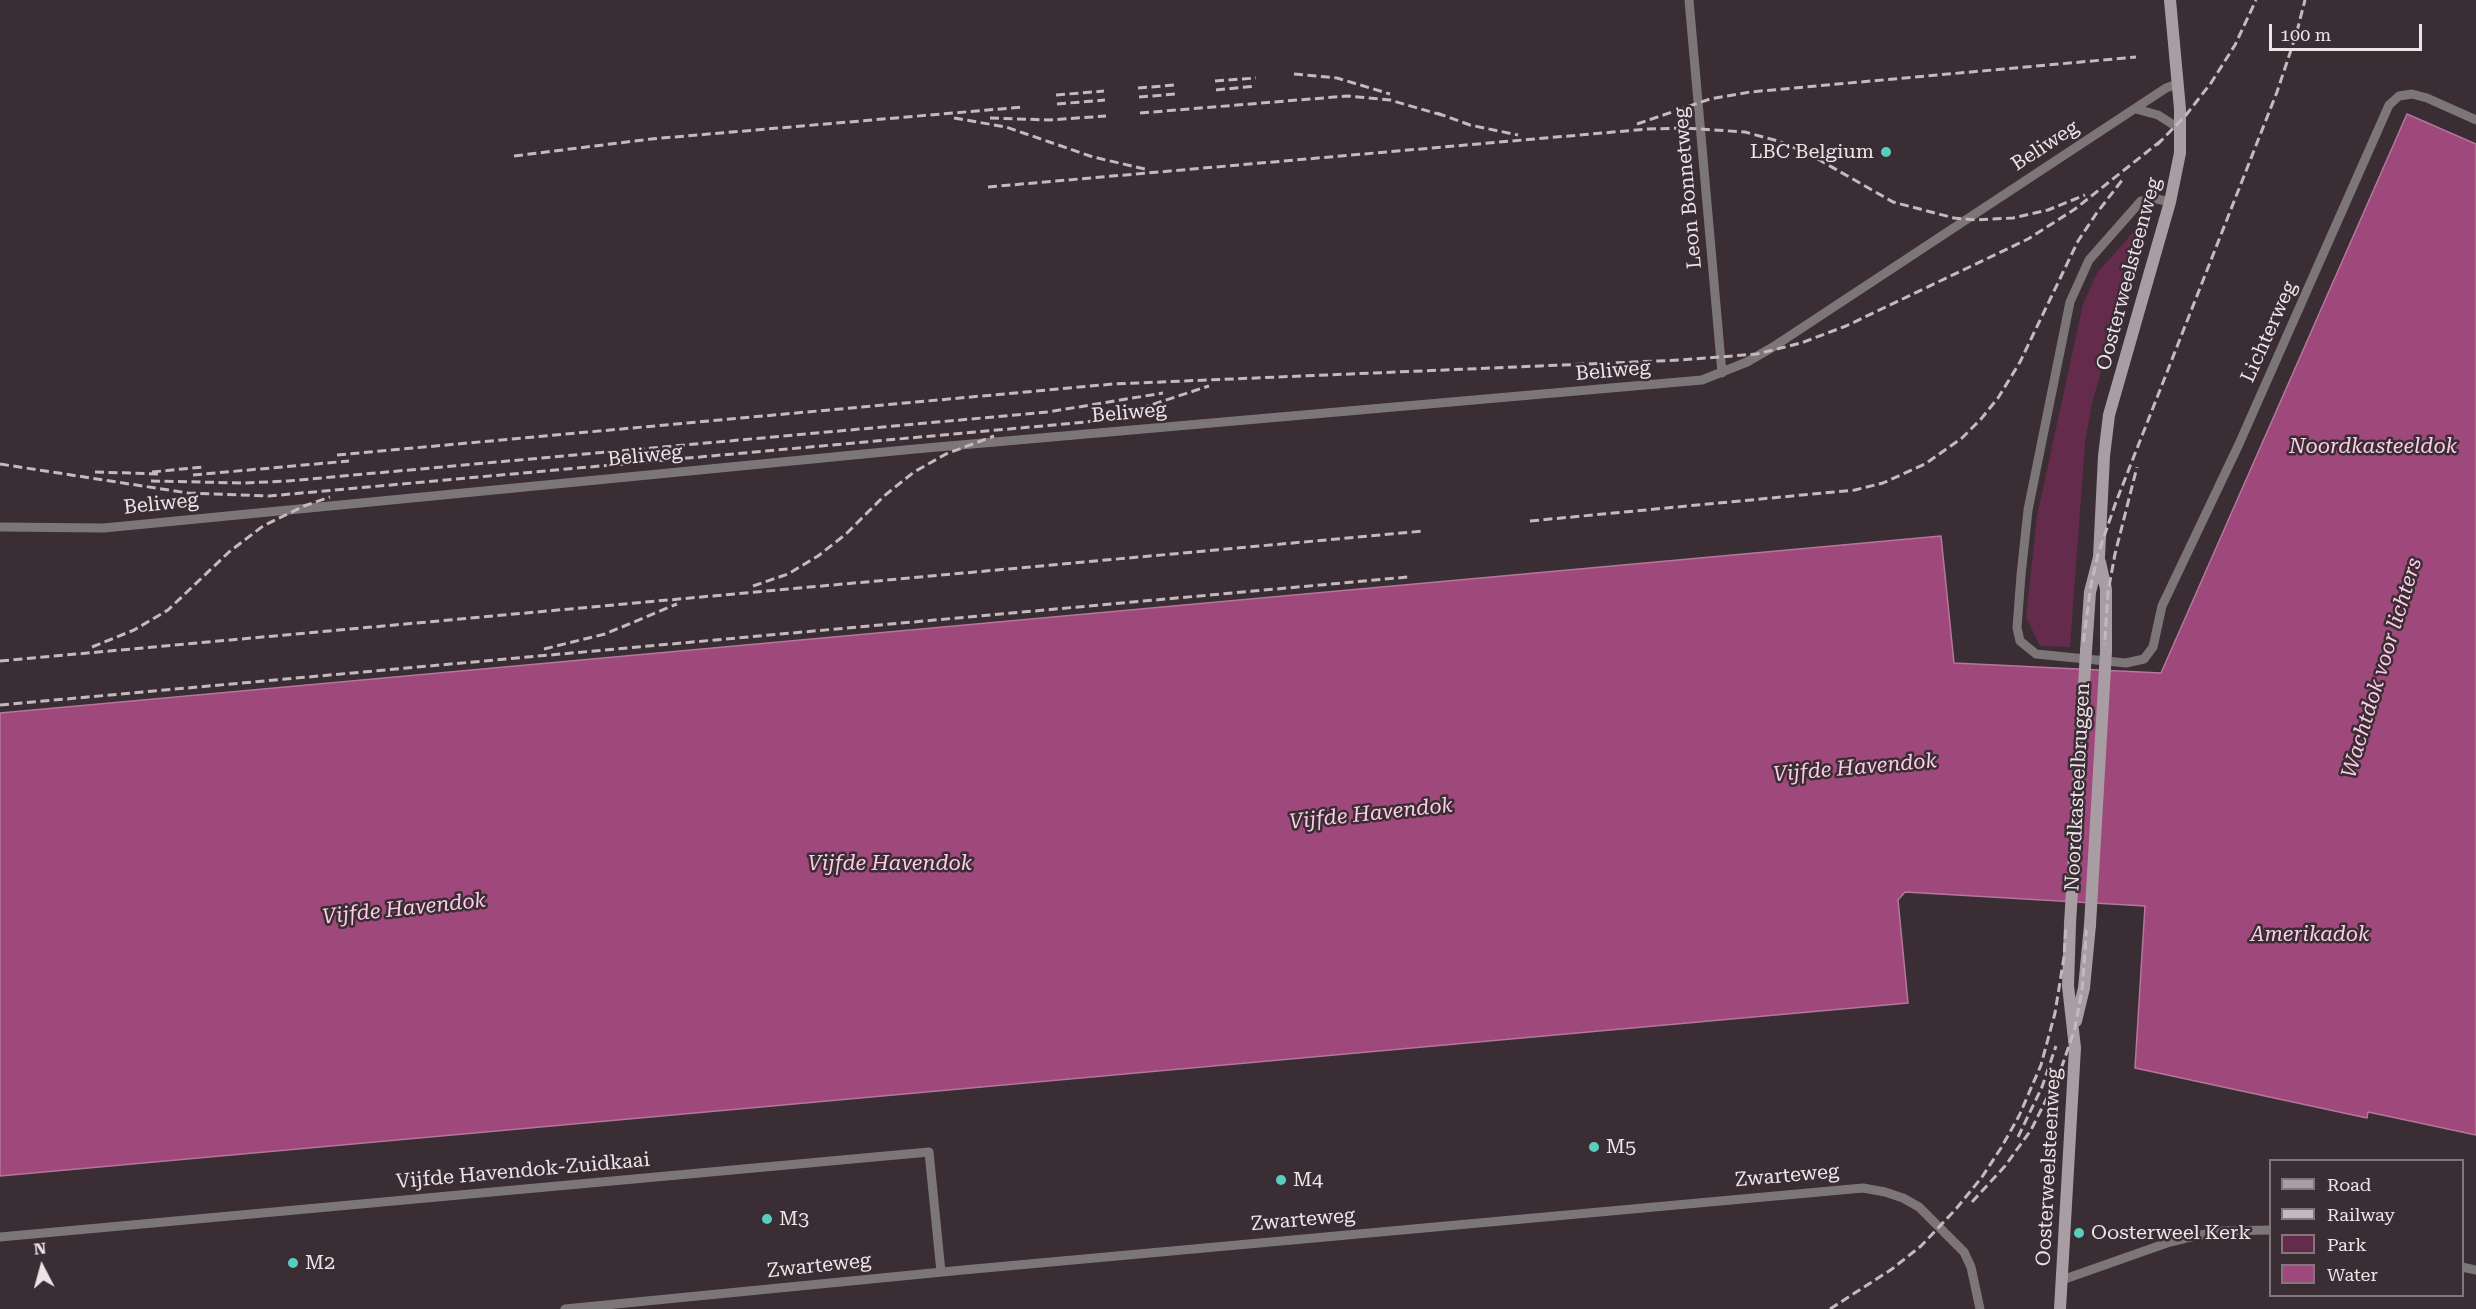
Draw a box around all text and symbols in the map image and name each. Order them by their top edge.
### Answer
scale bar [2272,12,2425,50]
text: 100 m [2280,24,2331,45]
street label: Leon Bonnetweg [1669,106,1707,270]
street label: Beliweg [2007,115,2083,177]
place label: LBC Belgium [1750,140,1874,164]
marker: LBC Belgium [1879,145,1893,159]
street label: Oosterweelsteenweg [2092,175,2166,373]
street label: Lichterweg [2236,278,2302,386]
street label: Beliweg [1574,356,1652,386]
street label: Beliweg [1090,398,1168,428]
water label: Noordkasteeldok [2289,434,2457,460]
street label: Beliweg [606,440,684,472]
street label: Beliweg [122,488,200,520]
water label: Wachtdok voor lichters [2336,555,2428,781]
street label: Noordkasteelbruggen [2061,682,2095,892]
water label: Vijfde Havendok [1772,748,1938,788]
water label: Vijfde Havendok [1288,793,1454,835]
water label: Vijfde Havendok [808,851,972,877]
water label: Vijfde Havendok [321,888,487,930]
water label: Amerikadok [2251,922,2369,948]
street label: Oosterweelsteenweg [2032,1067,2066,1267]
place label: M5 [1606,1135,1636,1159]
marker: M5 [1587,1140,1601,1154]
street label: Vijfde Havendok-Zuidkaai [395,1148,651,1194]
street label: Zwarteweg [1734,1159,1840,1193]
legend [2269,1159,2464,1297]
place label: M4 [1293,1168,1323,1192]
marker: M4 [1274,1173,1288,1187]
text: Road [2327,1174,2371,1195]
street label: Zwarteweg [1250,1203,1356,1237]
text: Railway [2327,1204,2395,1225]
place label: M3 [779,1207,809,1231]
marker: M3 [760,1212,774,1226]
place label: Oosterweel Kerk [2091,1221,2251,1245]
marker: Oosterweel Kerk [2072,1226,2086,1240]
text: Park [2327,1234,2367,1255]
north arrow [12,1237,72,1297]
text: N [33,1239,47,1259]
street label: Zwarteweg [766,1249,872,1283]
place label: M2 [305,1251,335,1275]
marker: M2 [286,1256,300,1270]
text: Water [2327,1264,2378,1285]

